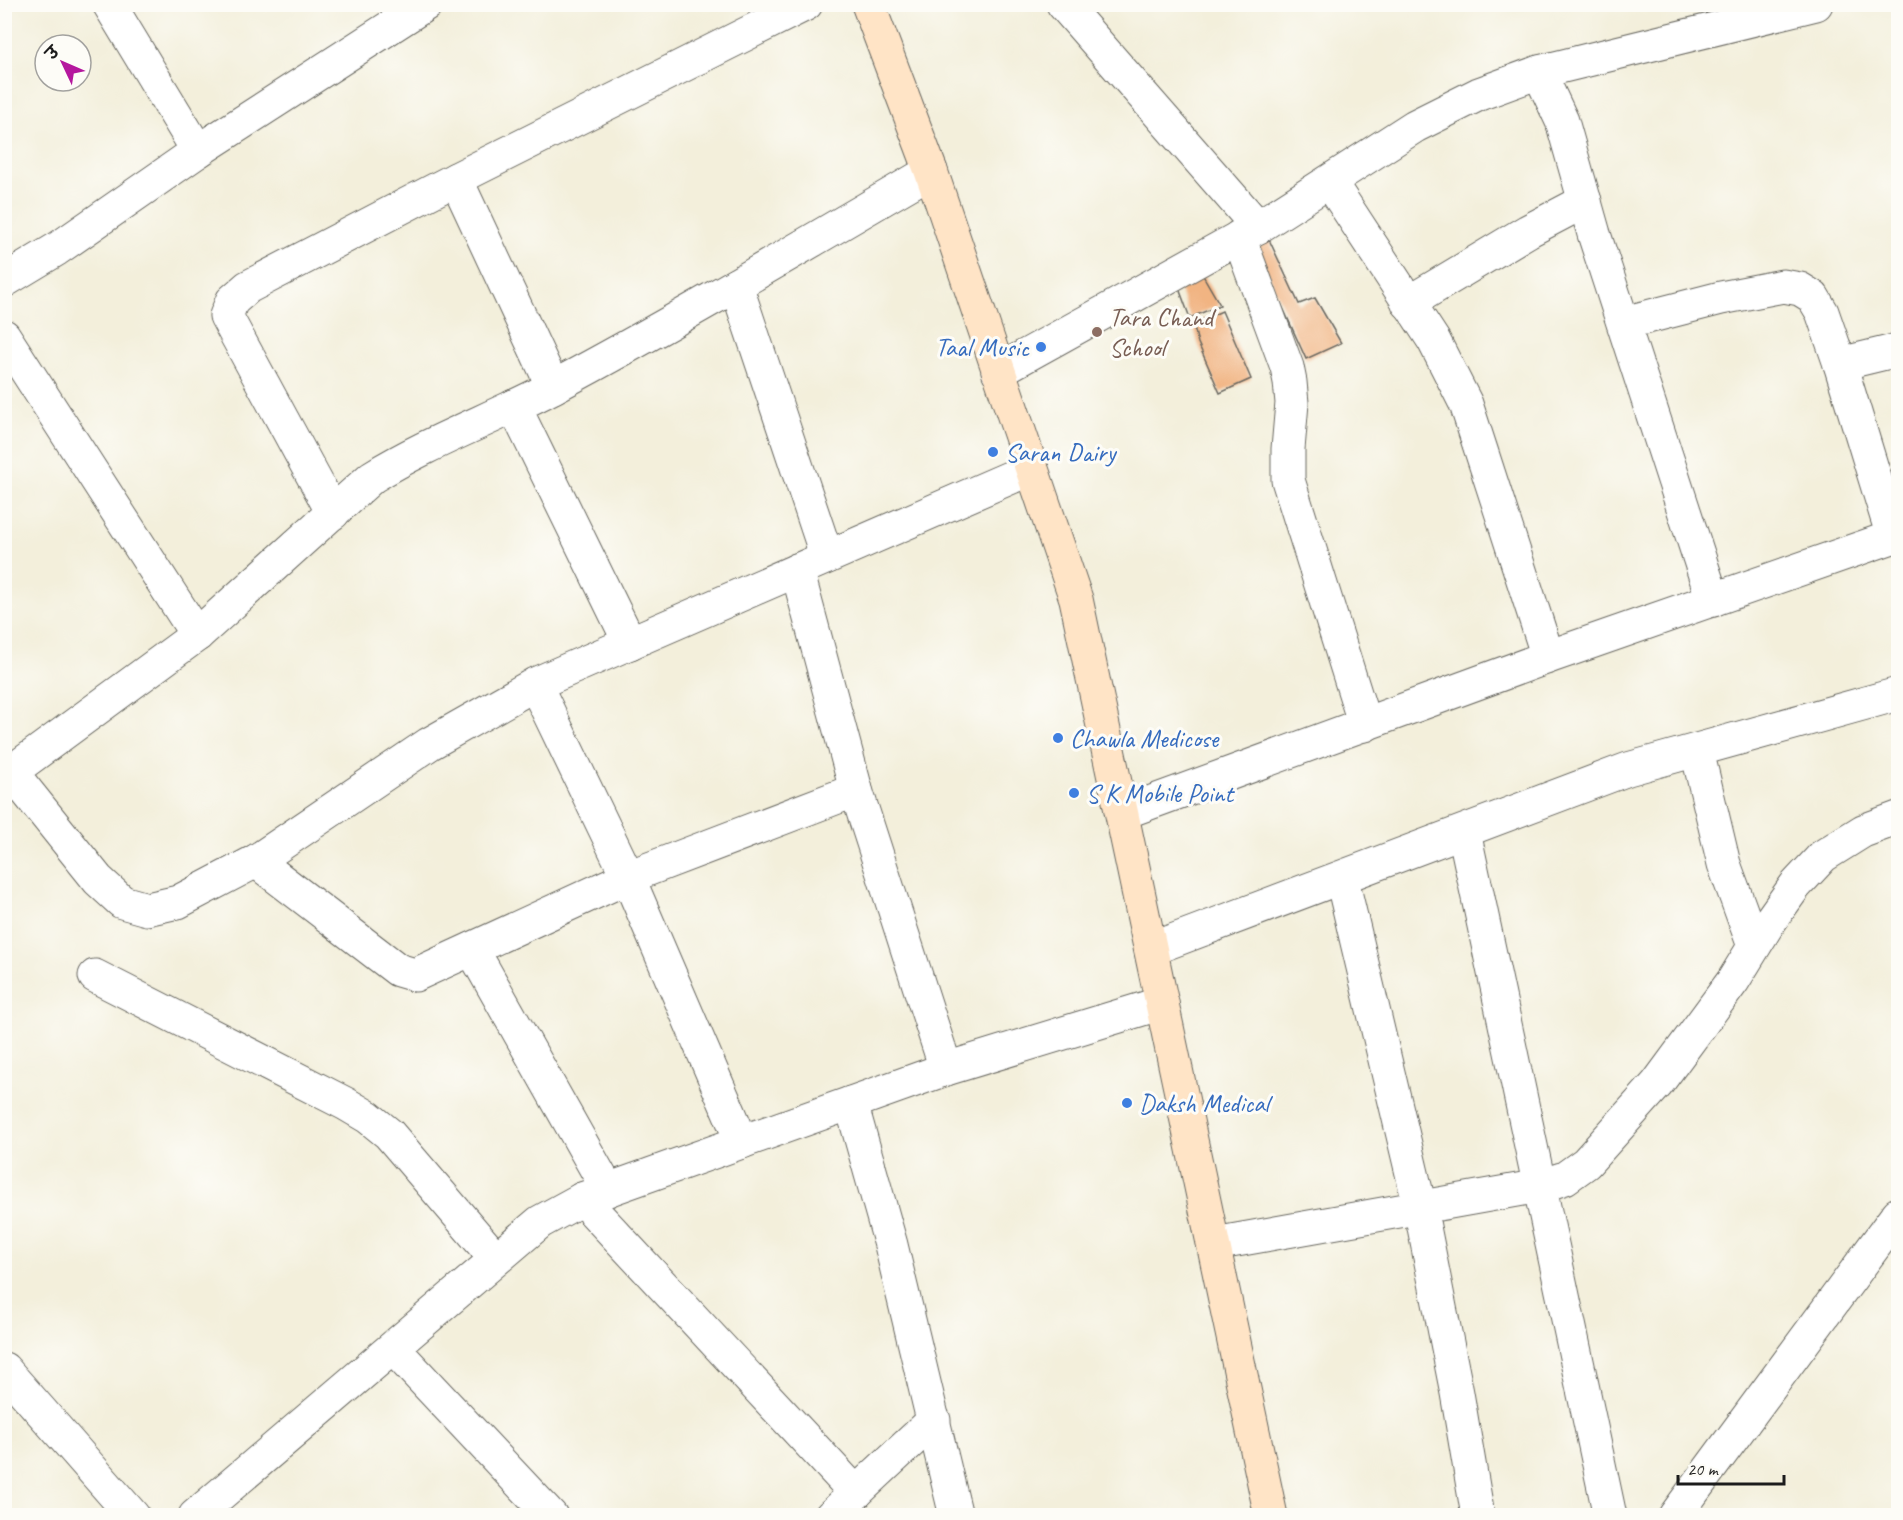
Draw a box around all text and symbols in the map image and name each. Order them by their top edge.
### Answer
north arrow [33,33,93,93]
text: उ [41,42,65,65]
place label: Tara Chand School [1109,301,1217,364]
marker: Tara Chand School [1090,325,1104,339]
place label: Taal Music [935,331,1030,364]
marker: Taal Music [1034,340,1048,354]
place label: Saran Dairy [1005,436,1117,469]
marker: Saran Dairy [986,445,1000,459]
place label: Chawla Medicose [1070,722,1220,755]
marker: Chawla Medicose [1051,731,1065,745]
place label: S K Mobile Point [1086,777,1235,810]
marker: S K Mobile Point [1067,786,1081,800]
place label: Daksh Medical [1139,1087,1274,1120]
marker: Daksh Medical [1120,1096,1134,1110]
scale bar [1678,1448,1784,1486]
text: 20 m [1687,1458,1720,1480]

